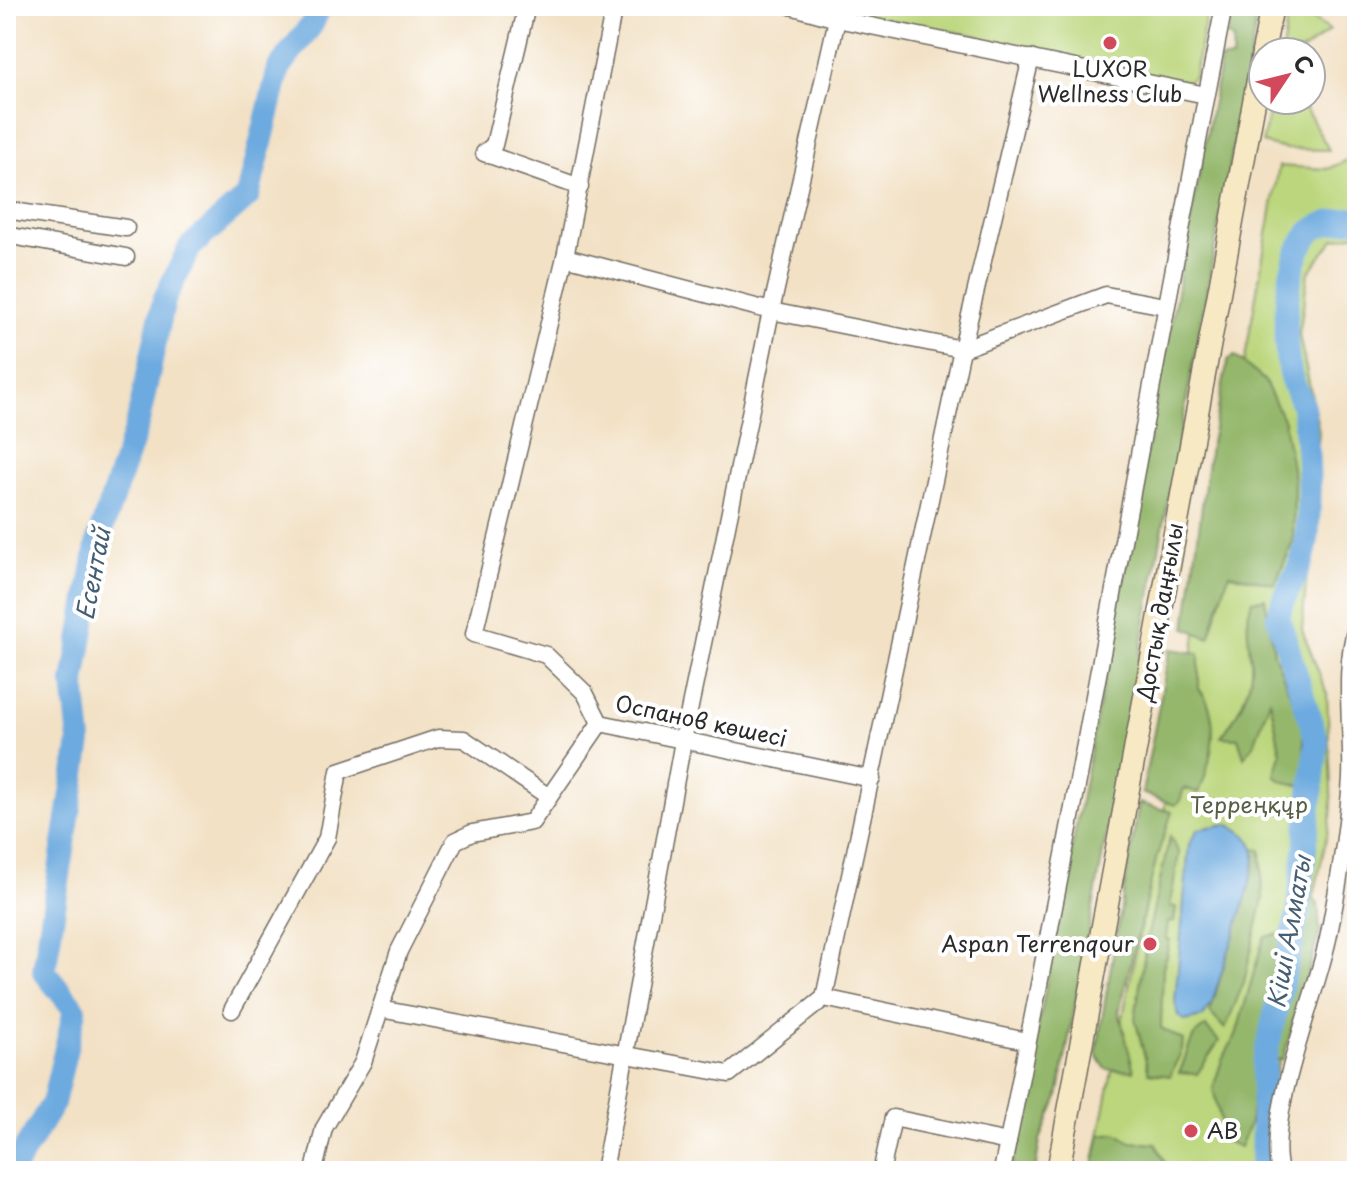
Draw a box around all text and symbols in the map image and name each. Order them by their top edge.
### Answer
marker: LUXOR Wellness Club [1101,34,1119,52]
north arrow [1247,36,1327,116]
text: С [1286,47,1323,80]
place label: LUXOR Wellness Club [1038,51,1182,109]
street label: Достық даңғылы [1126,520,1190,704]
water label: Есентай [66,522,119,623]
street label: Оспанов көшесі [612,685,790,754]
park label: Терреңқұр [1190,787,1308,820]
water label: Кіші Алматы [1257,850,1320,1011]
place label: Aspan Terrenqour [941,926,1135,959]
marker: Aspan Terrenqour [1141,935,1159,953]
place label: AB [1207,1113,1238,1146]
marker: AB [1182,1122,1200,1140]

